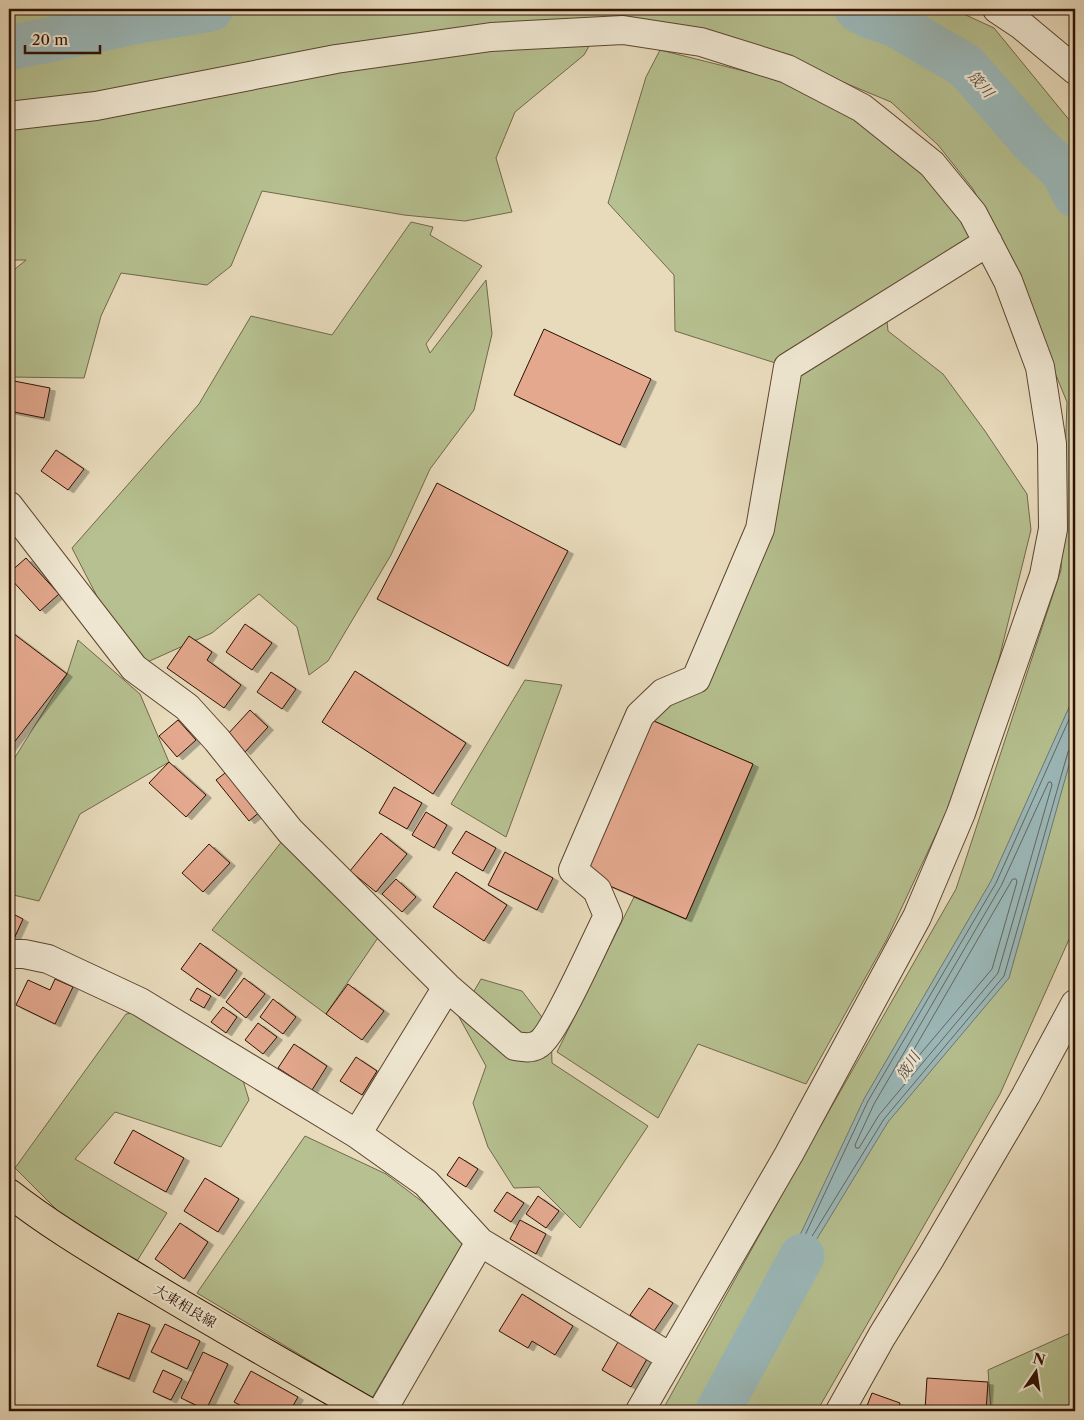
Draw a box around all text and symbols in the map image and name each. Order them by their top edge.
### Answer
scale bar [25,22,100,54]
text: 20 m [32,30,68,49]
water label: 筬川 [964,66,999,103]
water label: 筬川 [892,1047,925,1084]
street label: 大東相良線 [150,1280,220,1332]
north arrow [1012,1348,1062,1398]
text: N [1031,1349,1047,1369]

